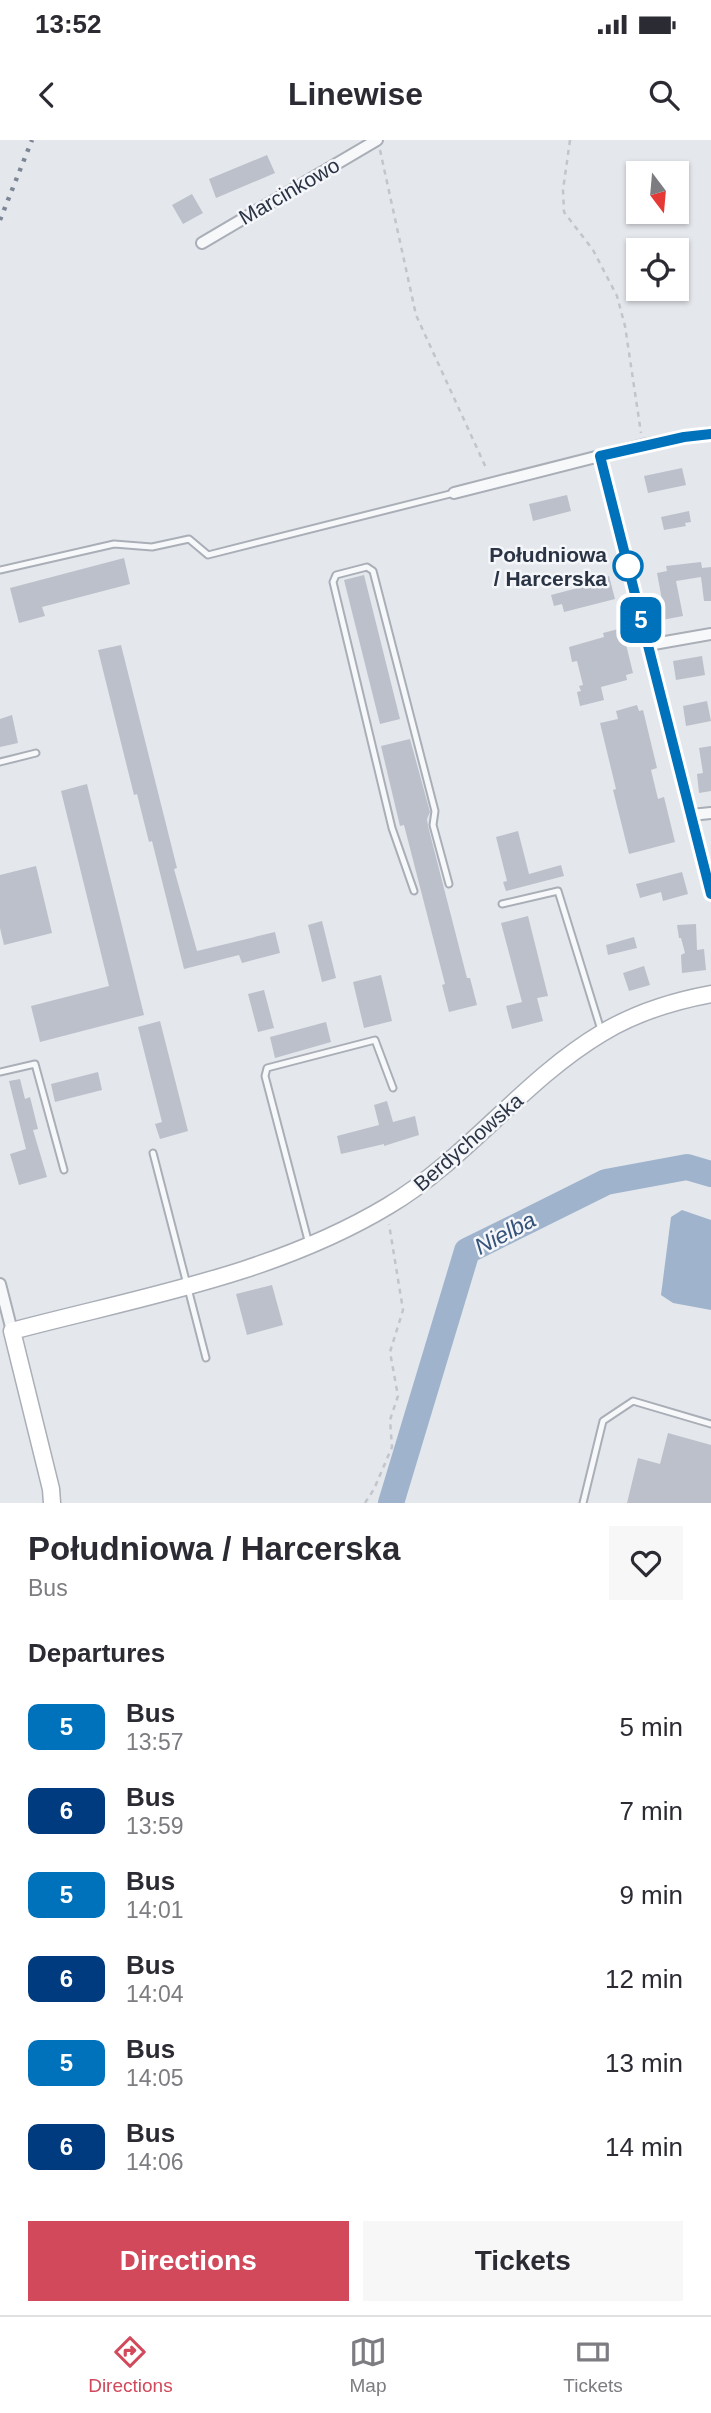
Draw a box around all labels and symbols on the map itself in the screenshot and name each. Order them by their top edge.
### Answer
street label: Marcinkowo [235,153,343,229]
north arrow [626,161,690,224]
place label: Południowa / Harcerska [489,543,607,590]
marker: Południowa / Harcerska [613,551,643,581]
line badge: 5 [618,597,664,643]
street label: Berdychowska [409,1088,527,1195]
water label: Nielba [470,1206,540,1260]

